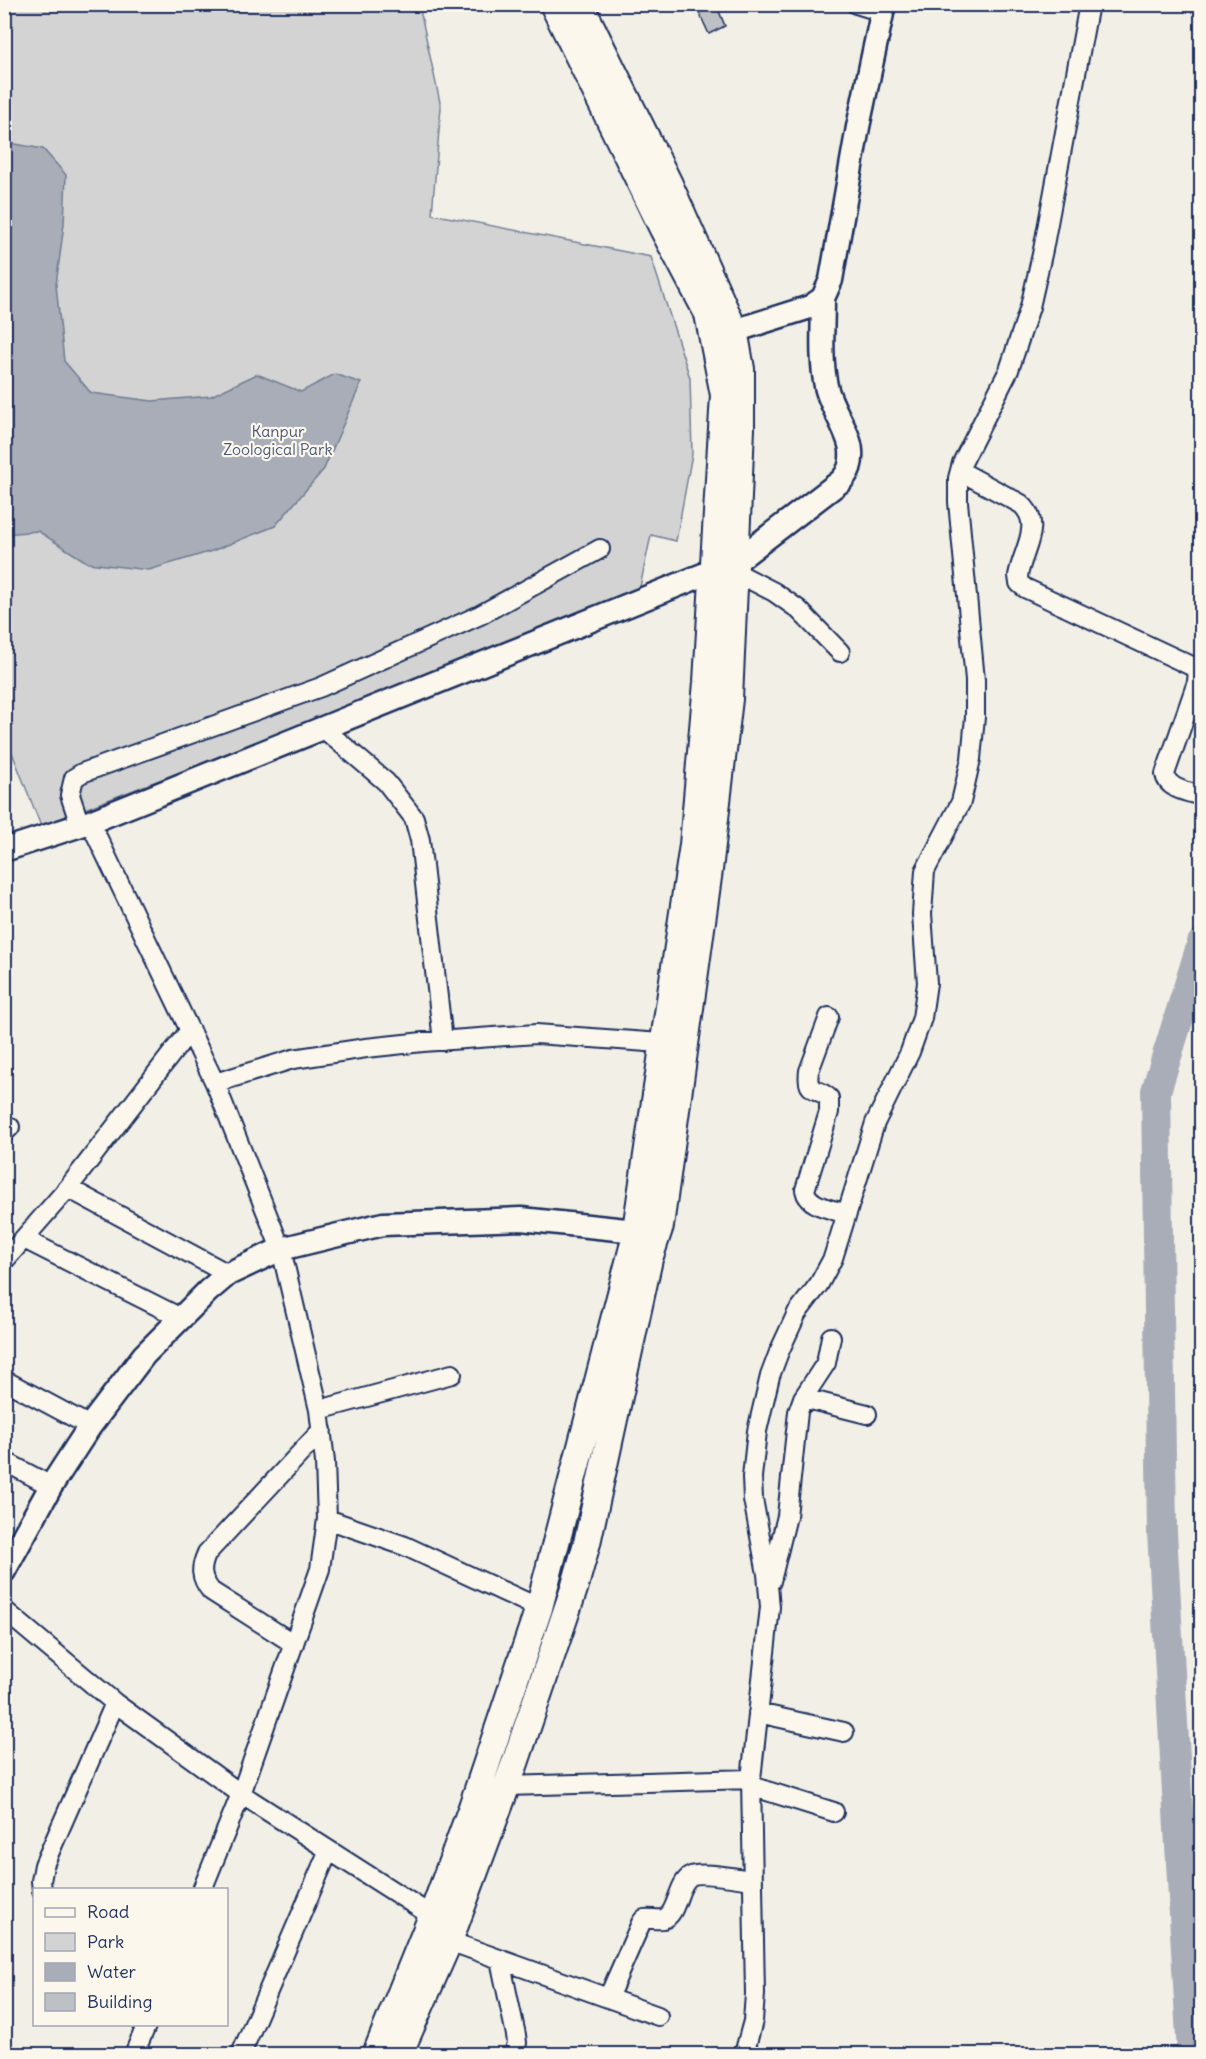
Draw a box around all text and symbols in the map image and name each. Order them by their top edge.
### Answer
park label: Kanpur Zoological Park [223,421,333,459]
legend [33,1888,228,2026]
text: Road [87,1900,130,1923]
text: Park [87,1930,124,1953]
text: Water [87,1960,137,1983]
text: Building [87,1990,152,2013]

